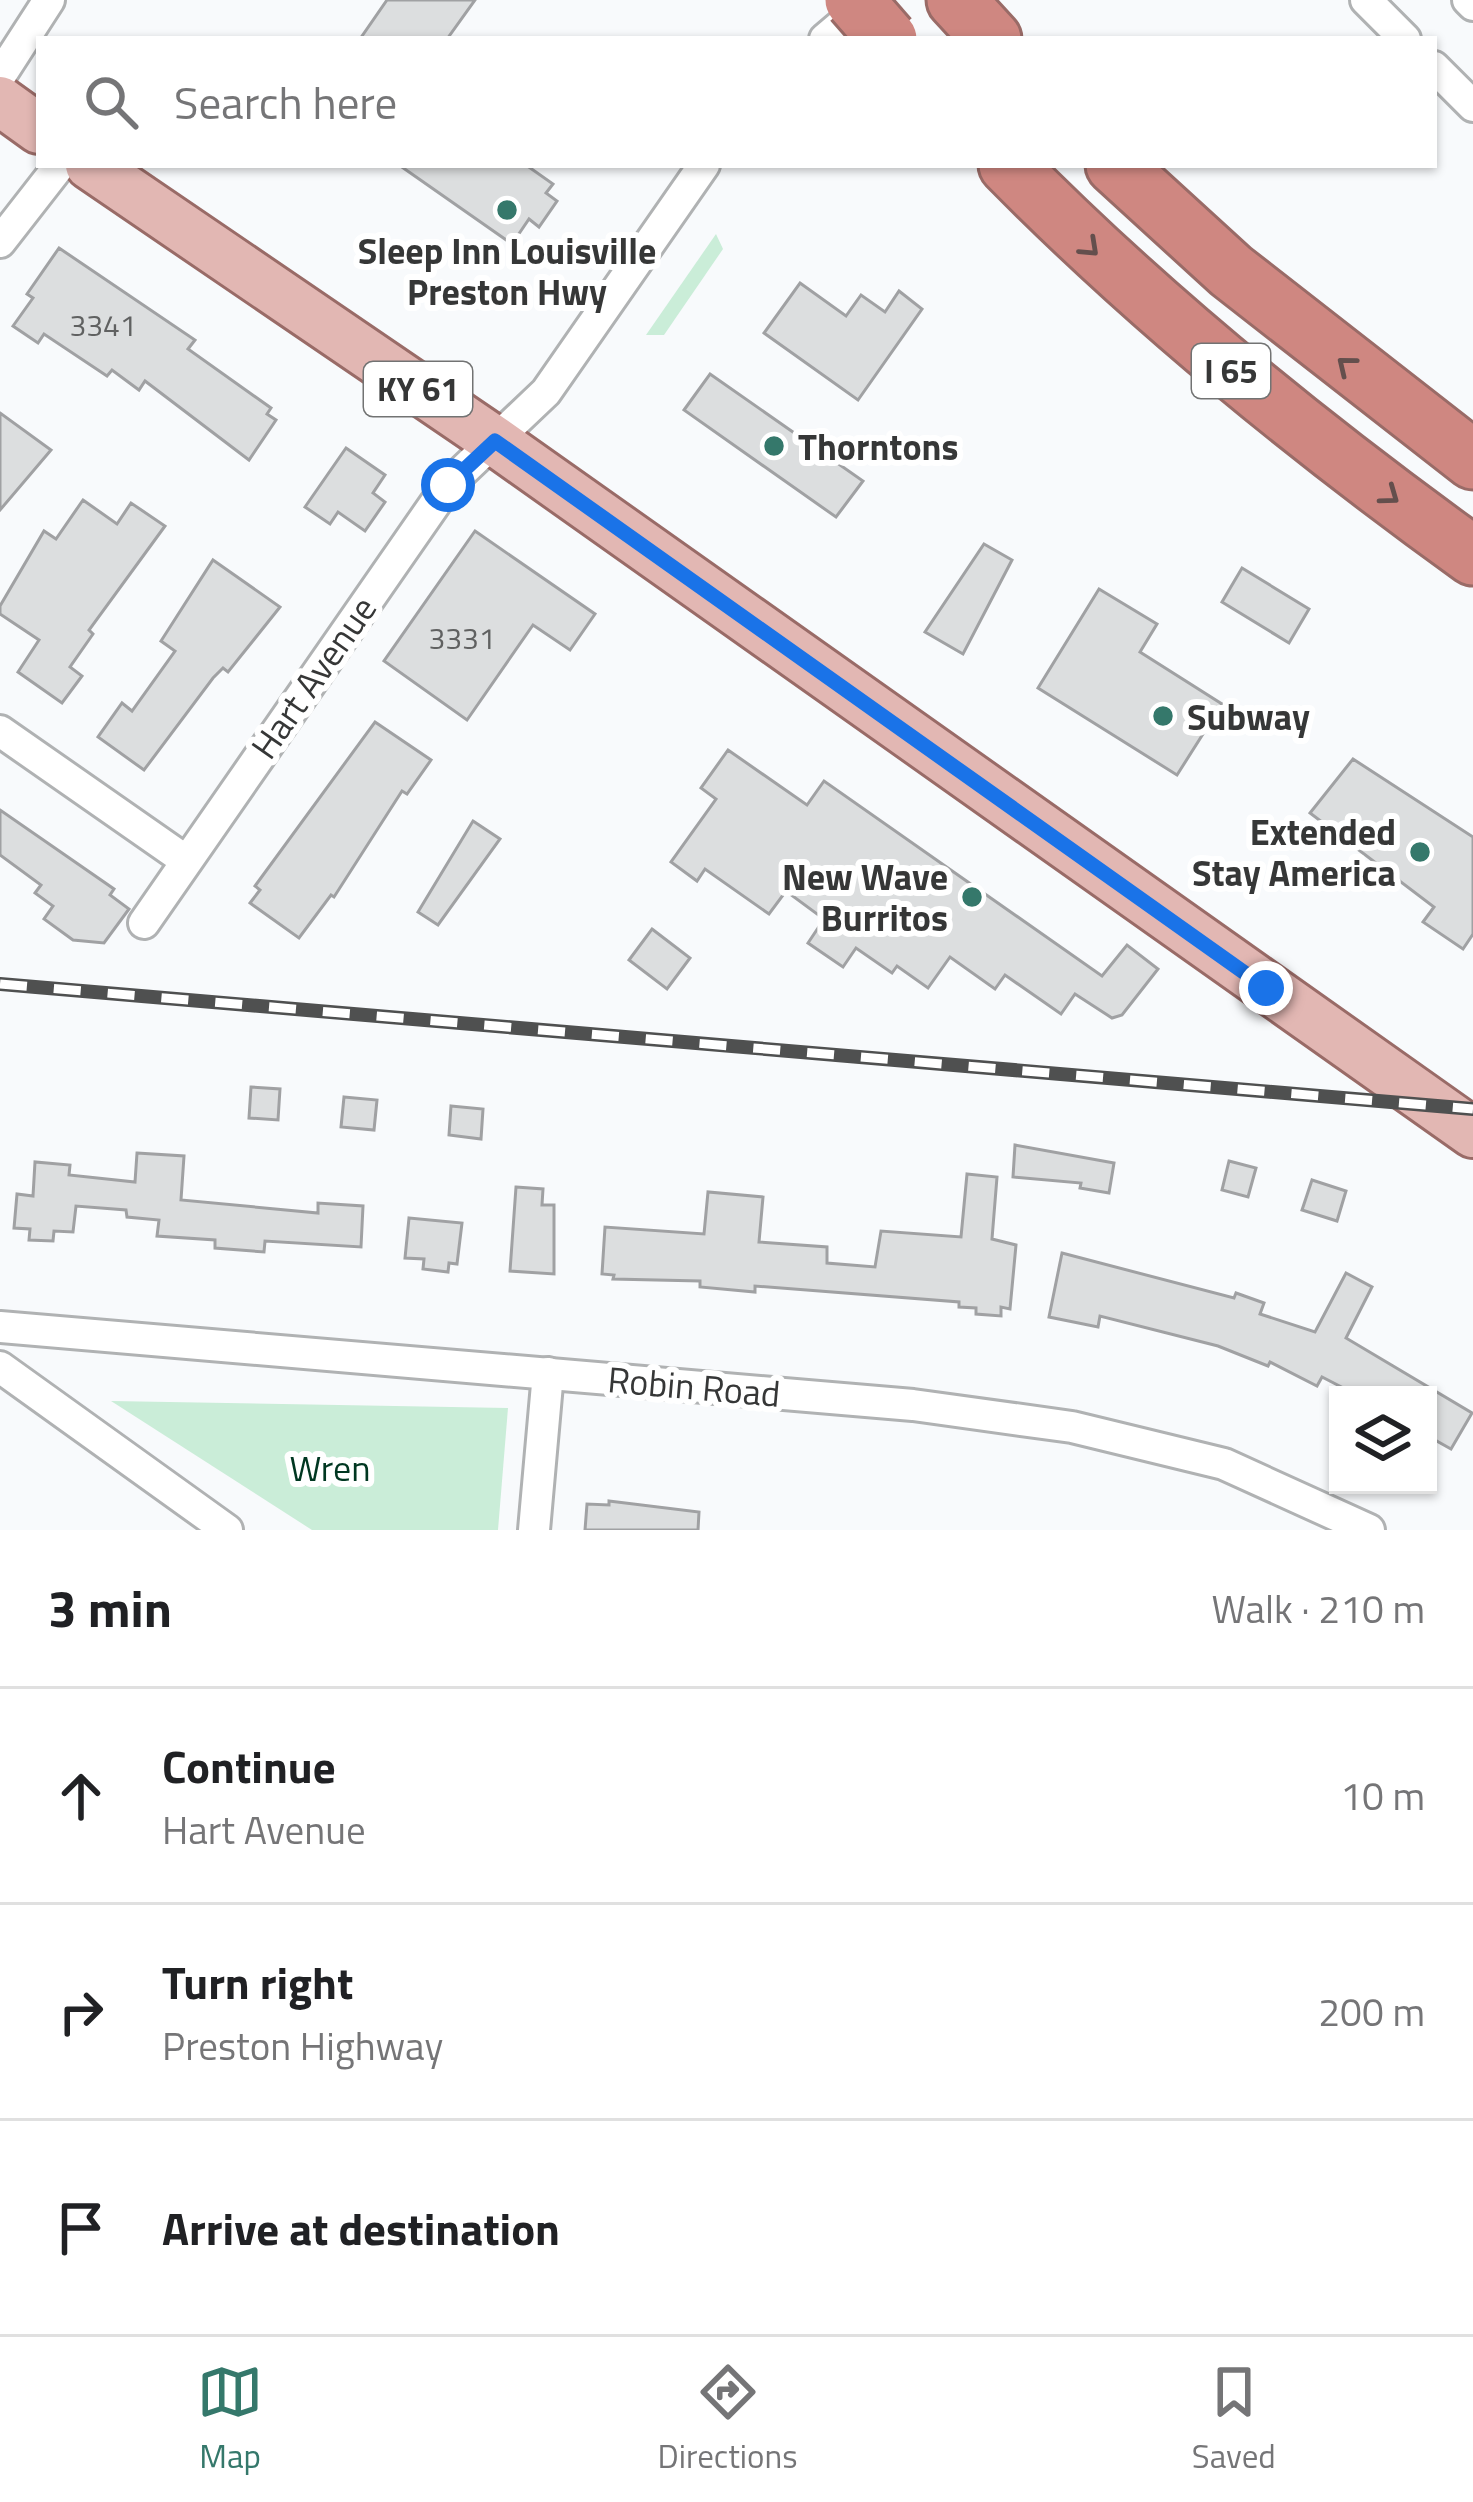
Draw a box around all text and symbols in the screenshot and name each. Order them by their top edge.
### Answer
search box [36,36,1437,168]
text: Search here [174,68,397,136]
icon: search [78,69,144,135]
marker: Sleep Inn Louisville Preston Hwy [494,197,520,223]
place label: Sleep Inn Louisville Preston Hwy [358,223,656,319]
one-way arrow [1077,233,1098,255]
house number: 3341 [69,302,137,348]
road number: I 65 [1192,344,1270,398]
one-way arrow [1338,357,1360,379]
road number: KY 61 [364,362,472,416]
place label: Thorntons [798,419,958,474]
marker: Thorntons [761,433,787,459]
route start [421,458,475,512]
one-way arrow [1377,482,1398,504]
street label: Hart Avenue [237,584,389,770]
house number: 3331 [428,615,496,661]
place label: Subway [1187,689,1310,744]
marker: Subway [1150,703,1176,729]
place label: Extended Stay America [1192,804,1396,900]
marker: Extended Stay America [1407,839,1433,865]
place label: New Wave Burritos [782,849,948,945]
marker: New Wave Burritos [959,884,985,910]
route end [1239,961,1293,1015]
street label: Robin Road [605,1351,783,1421]
map controls [1329,1386,1437,1494]
button: layers [1329,1386,1437,1494]
park label: Wren [290,1440,370,1495]
text: 3 min [48,1569,172,1647]
text: Walk · 210 m [1211,1579,1425,1638]
text: Continue [162,1732,336,1800]
icon: ahead [48,1763,114,1829]
text: 10 m [1340,1766,1425,1825]
text: Hart Avenue [162,1800,366,1859]
text: Turn right [162,1948,353,2016]
icon: right [48,1979,114,2045]
text: 200 m [1318,1982,1425,2041]
text: Preston Highway [162,2016,443,2075]
text: Arrive at destination [162,2194,560,2262]
icon: arrive [48,2195,114,2261]
tab: Map [197,2359,263,2481]
tab: Directions [658,2359,797,2481]
tab: Saved [1192,2359,1276,2481]

